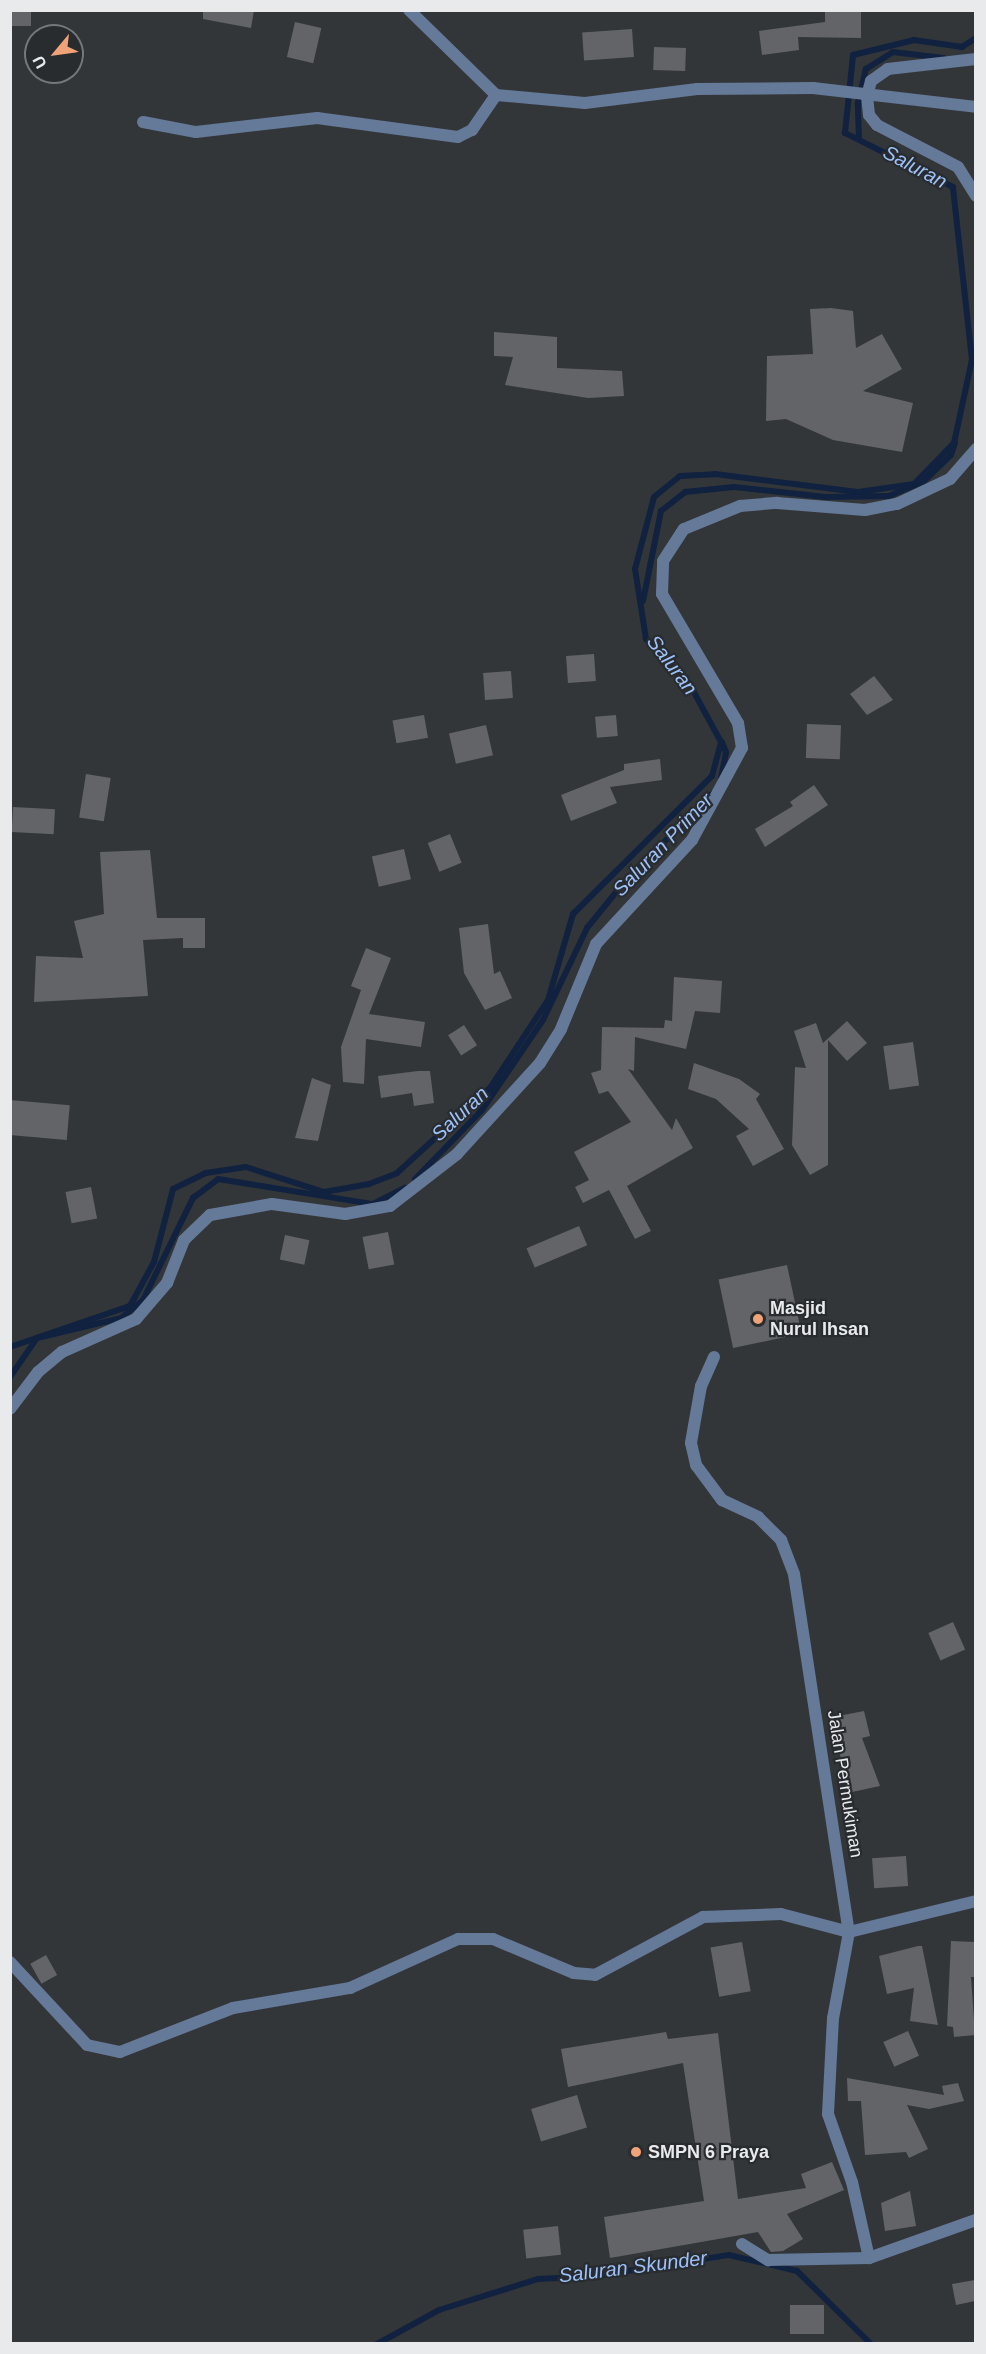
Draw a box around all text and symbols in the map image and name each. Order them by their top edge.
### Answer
north arrow [24,24,84,84]
text: U [29,53,50,71]
water label: Saluran [879,140,951,194]
water label: Saluran [642,630,702,700]
water label: Saluran Primer [608,789,718,901]
water label: Saluran [427,1082,493,1146]
place label: Masjid Nurul Ihsan [770,1298,869,1340]
marker: Masjid Nurul Ihsan [751,1312,765,1326]
street label: Jalan Permukiman [823,1709,867,1859]
place label: SMPN 6 Praya [648,2141,769,2163]
marker: SMPN 6 Praya [629,2145,643,2159]
water label: Saluran Skunder [558,2246,708,2288]

